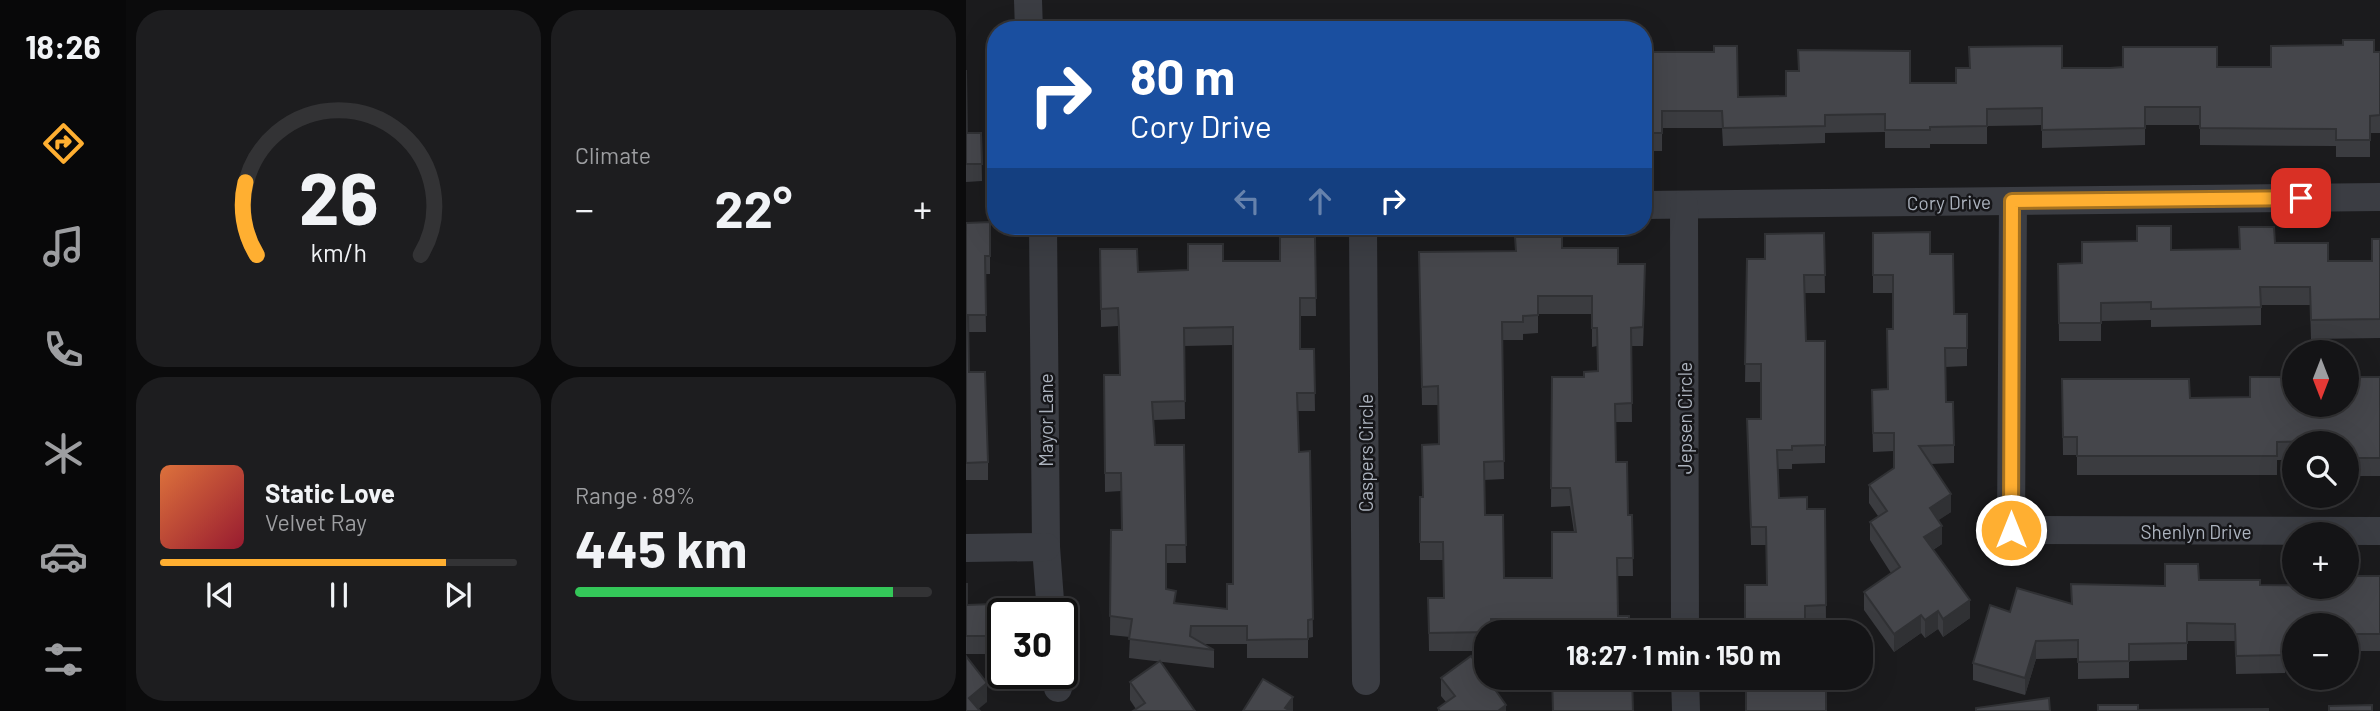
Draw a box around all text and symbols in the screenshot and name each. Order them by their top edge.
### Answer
text: 18:26 [25,27,101,65]
text: 80 m [1130,46,1235,105]
icon: right [1015,49,1106,140]
text: Cory Drive [1130,106,1272,144]
icon: directions [39,119,88,168]
text: Climate [575,141,651,169]
text: 26 [299,152,378,240]
pin [2271,168,2331,228]
text: 22° [715,176,792,238]
icon: arrive [2282,179,2320,217]
icon: left [1228,182,1266,220]
icon: ahead [1301,182,1339,220]
icon: right [1374,182,1412,220]
text: − [575,185,594,231]
text: + [913,185,932,231]
street label: Cory Drive [1907,190,1991,214]
icon: music [39,222,88,271]
text: km/h [310,236,367,266]
icon: phone [39,325,88,374]
north arrow [2282,340,2359,416]
map controls [2282,340,2359,690]
street label: Jepsen Circle [1673,362,1696,474]
street label: Mayor Lane [1034,373,1057,467]
street label: Caspers Circle [1354,394,1377,512]
icon: climate [39,429,88,478]
button: search [2282,431,2359,508]
text: Static Love [265,477,395,508]
text: Range · 89% [575,481,695,509]
position arrow [1974,493,2048,567]
text: Velvet Ray [265,508,367,536]
text: 445 km [575,516,747,578]
street label: Shenlyn Drive [2140,520,2252,543]
button: + [2282,522,2359,599]
icon: car [39,532,88,581]
icon: previous [201,576,239,614]
icon: pause [320,576,358,614]
icon: next [439,576,477,614]
speed limit sign: 30 [987,598,1078,689]
button: − [2282,613,2359,690]
icon: filters [39,635,88,684]
text: 18:27 · 1 min · 150 m [1566,639,1781,670]

